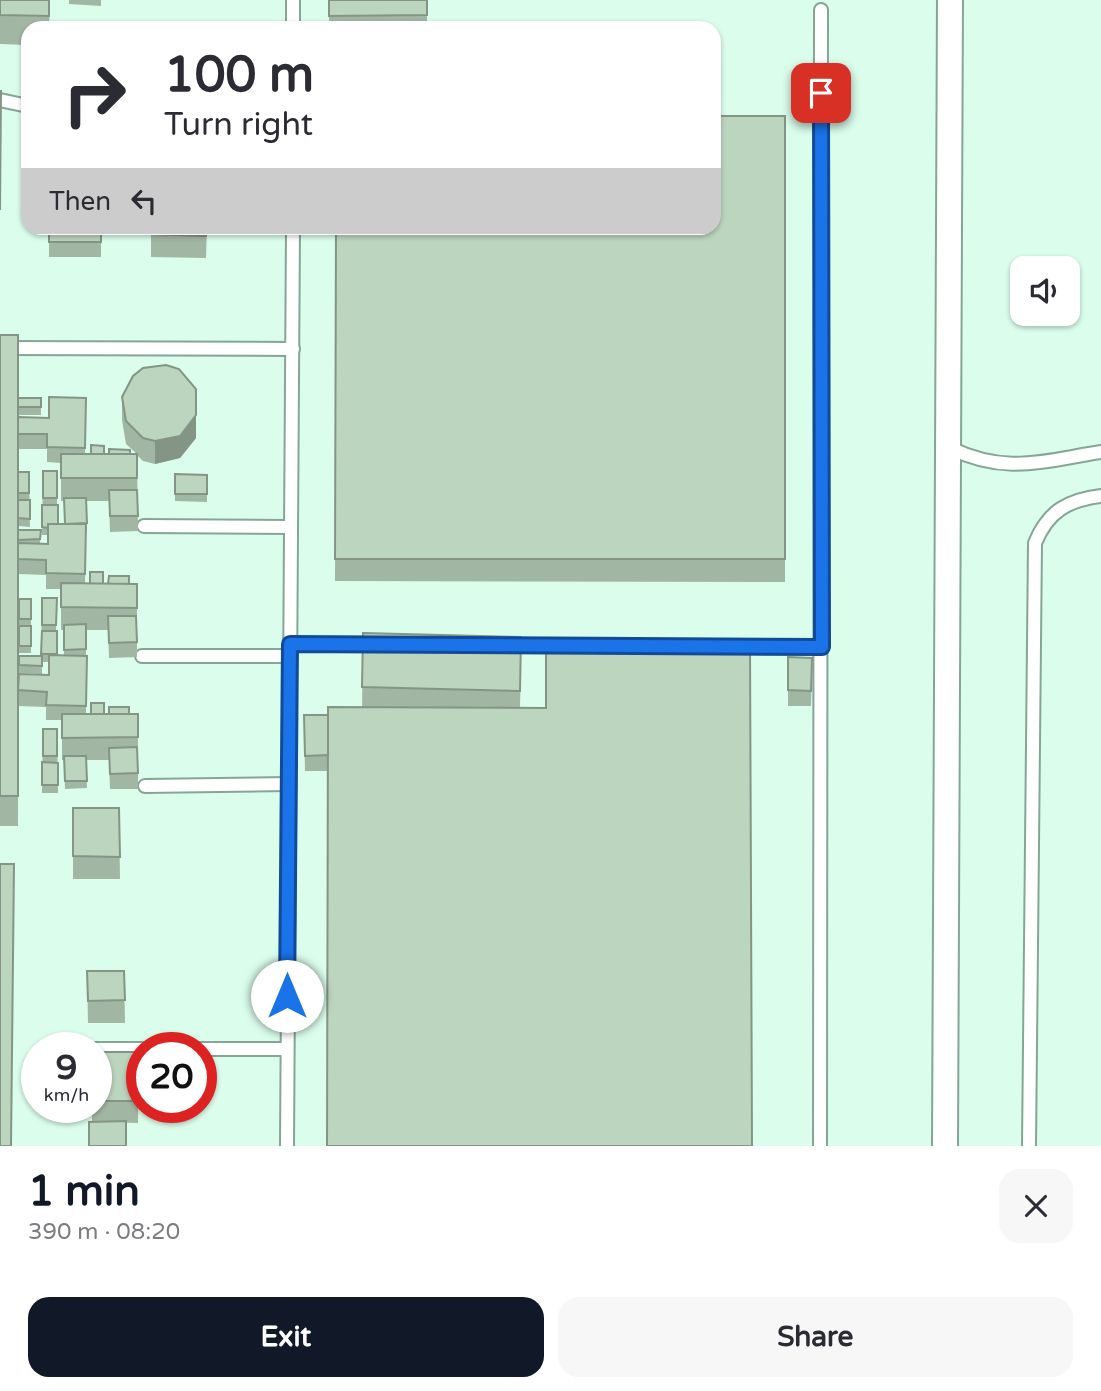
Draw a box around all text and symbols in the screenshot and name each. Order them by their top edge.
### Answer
text: 100 m [164,46,314,105]
icon: right [49,49,140,140]
pin [791,63,851,123]
icon: arrive [802,74,840,112]
text: Turn right [164,106,313,144]
icon: left [125,182,163,220]
text: Then [49,186,111,217]
map controls [1010,256,1080,326]
button: sound [1010,256,1080,326]
position arrow [250,959,324,1033]
speed limit sign: 20 [126,1032,217,1123]
text: 9 [56,1047,77,1089]
text: km/h [44,1084,89,1106]
text: 1 min [28,1166,140,1217]
button: close [999,1169,1073,1243]
text: 390 m · 08:20 [28,1218,180,1246]
button: Exit [28,1297,544,1377]
button: Share [558,1297,1073,1377]

